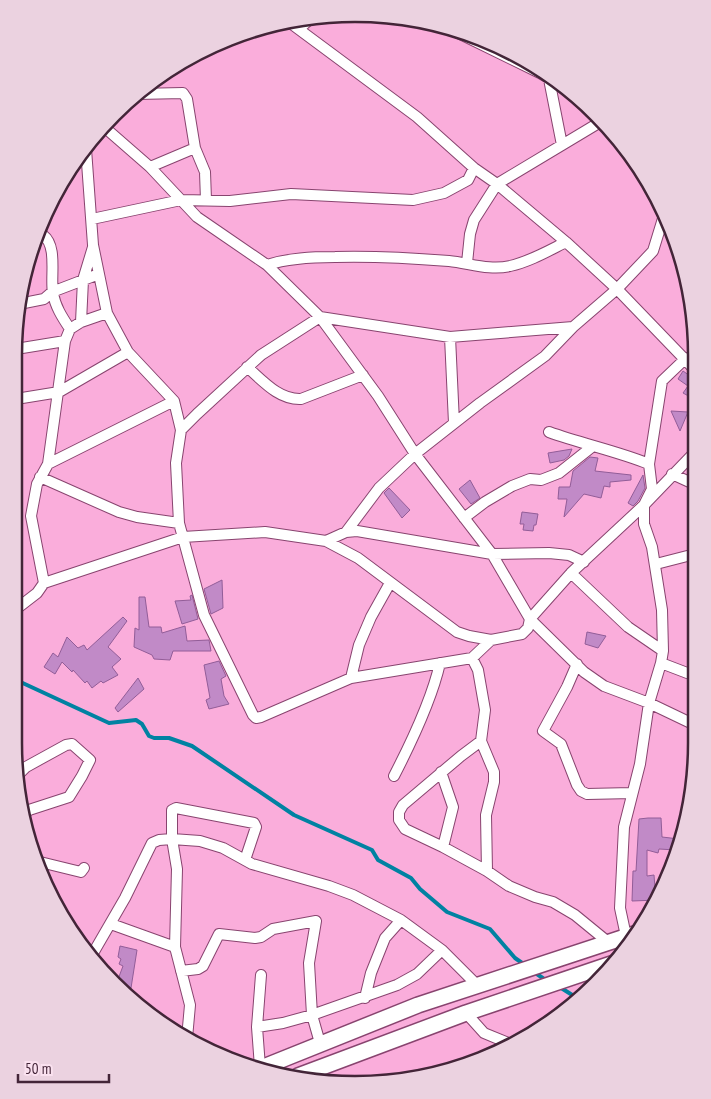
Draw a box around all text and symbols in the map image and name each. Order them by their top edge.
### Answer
scale bar [18,1052,109,1084]
text: 50 m [25,1059,51,1078]

